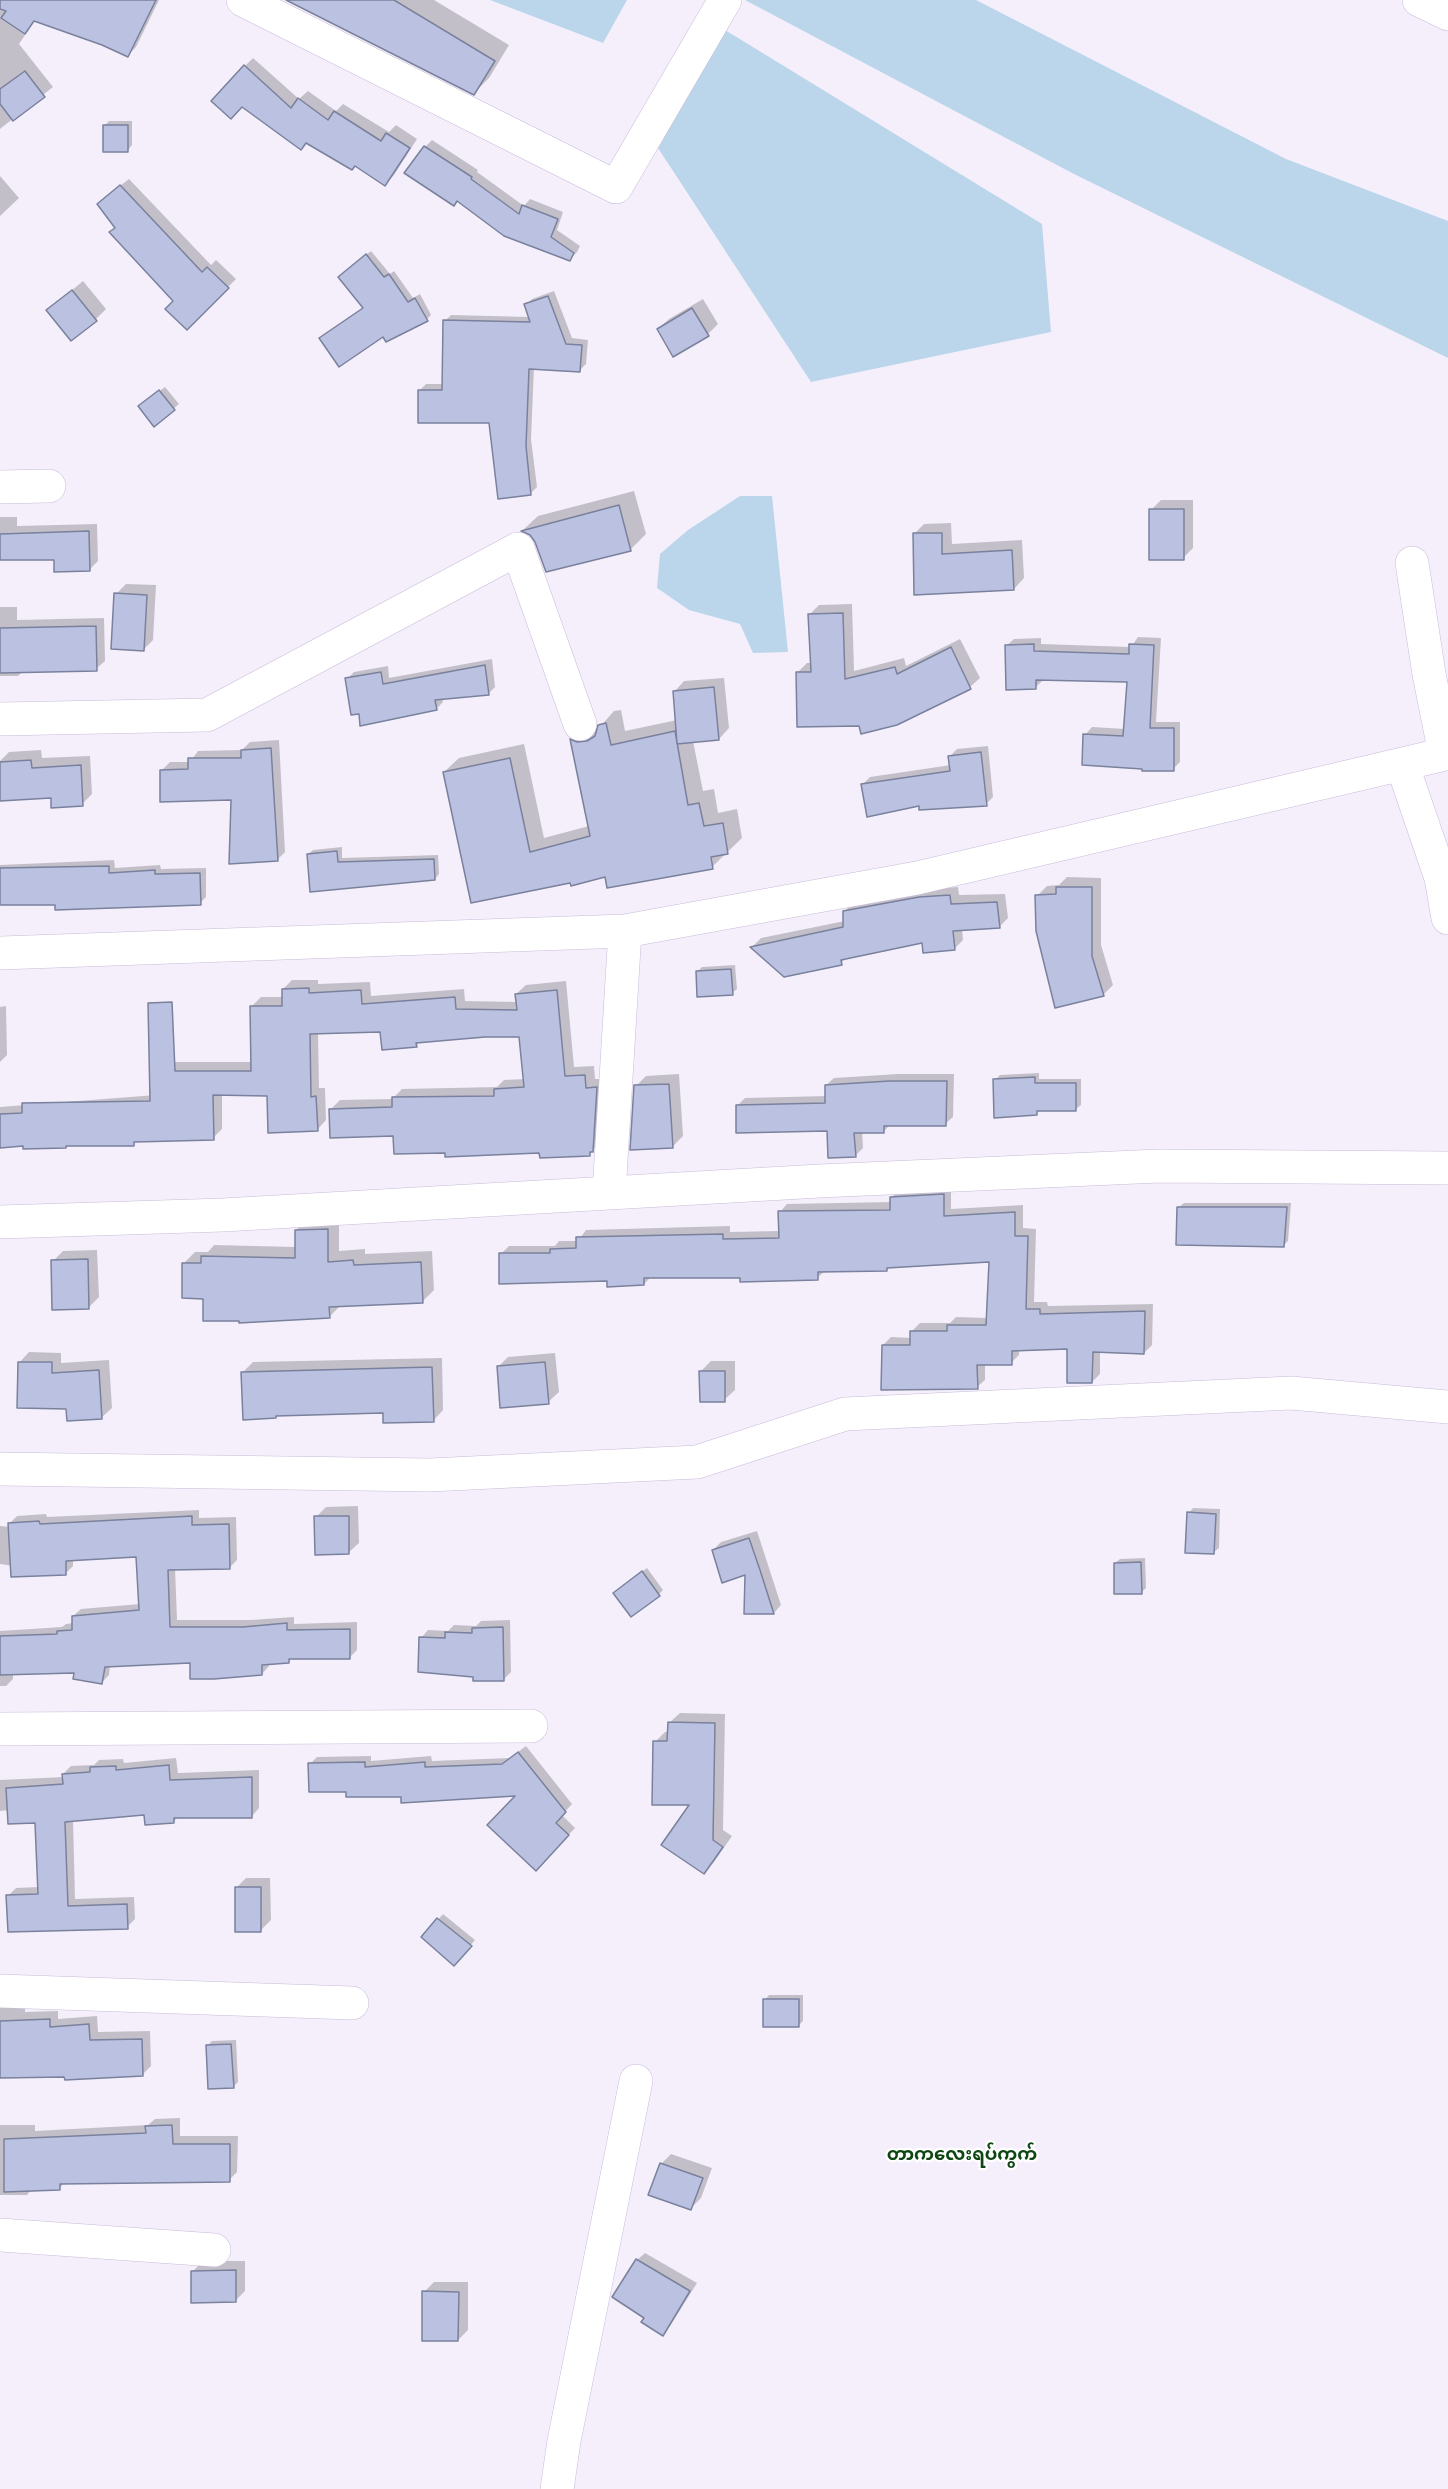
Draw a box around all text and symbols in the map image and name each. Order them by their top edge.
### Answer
district label: တာကလေးရပ်ကွက် [887,2143,1037,2165]

